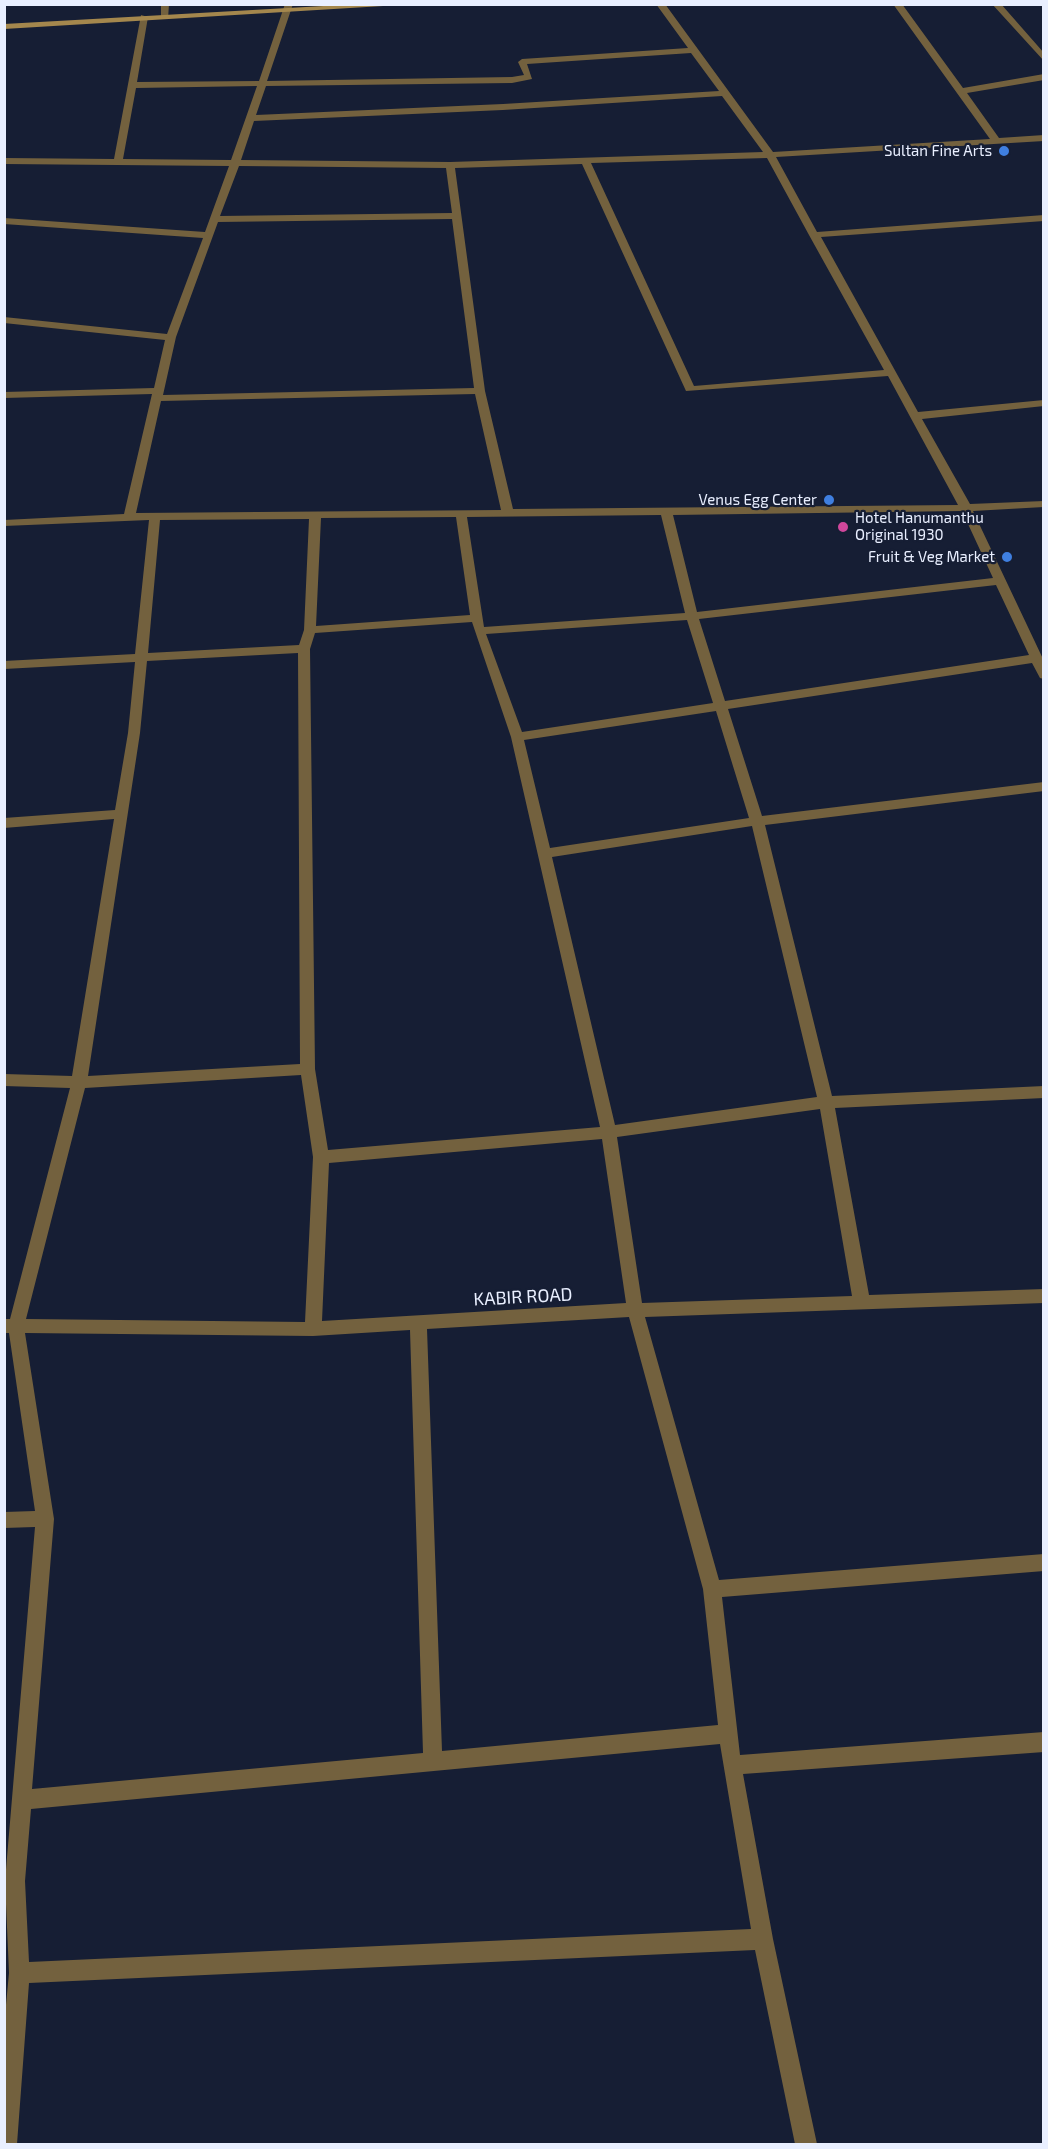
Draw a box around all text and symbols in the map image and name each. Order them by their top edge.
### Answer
place label: Sultan Fine Arts [884,142,992,160]
marker: Sultan Fine Arts [997,144,1011,158]
place label: Venus Egg Center [699,491,817,509]
marker: Venus Egg Center [822,493,836,507]
place label: Hotel Hanumanthu Original 1930 [855,509,984,544]
marker: Hotel Hanumanthu Original 1930 [836,520,850,534]
place label: Fruit & Veg Market [868,548,995,566]
marker: Fruit & Veg Market [1000,550,1014,564]
street label: KABIR ROAD [473,1284,573,1310]

